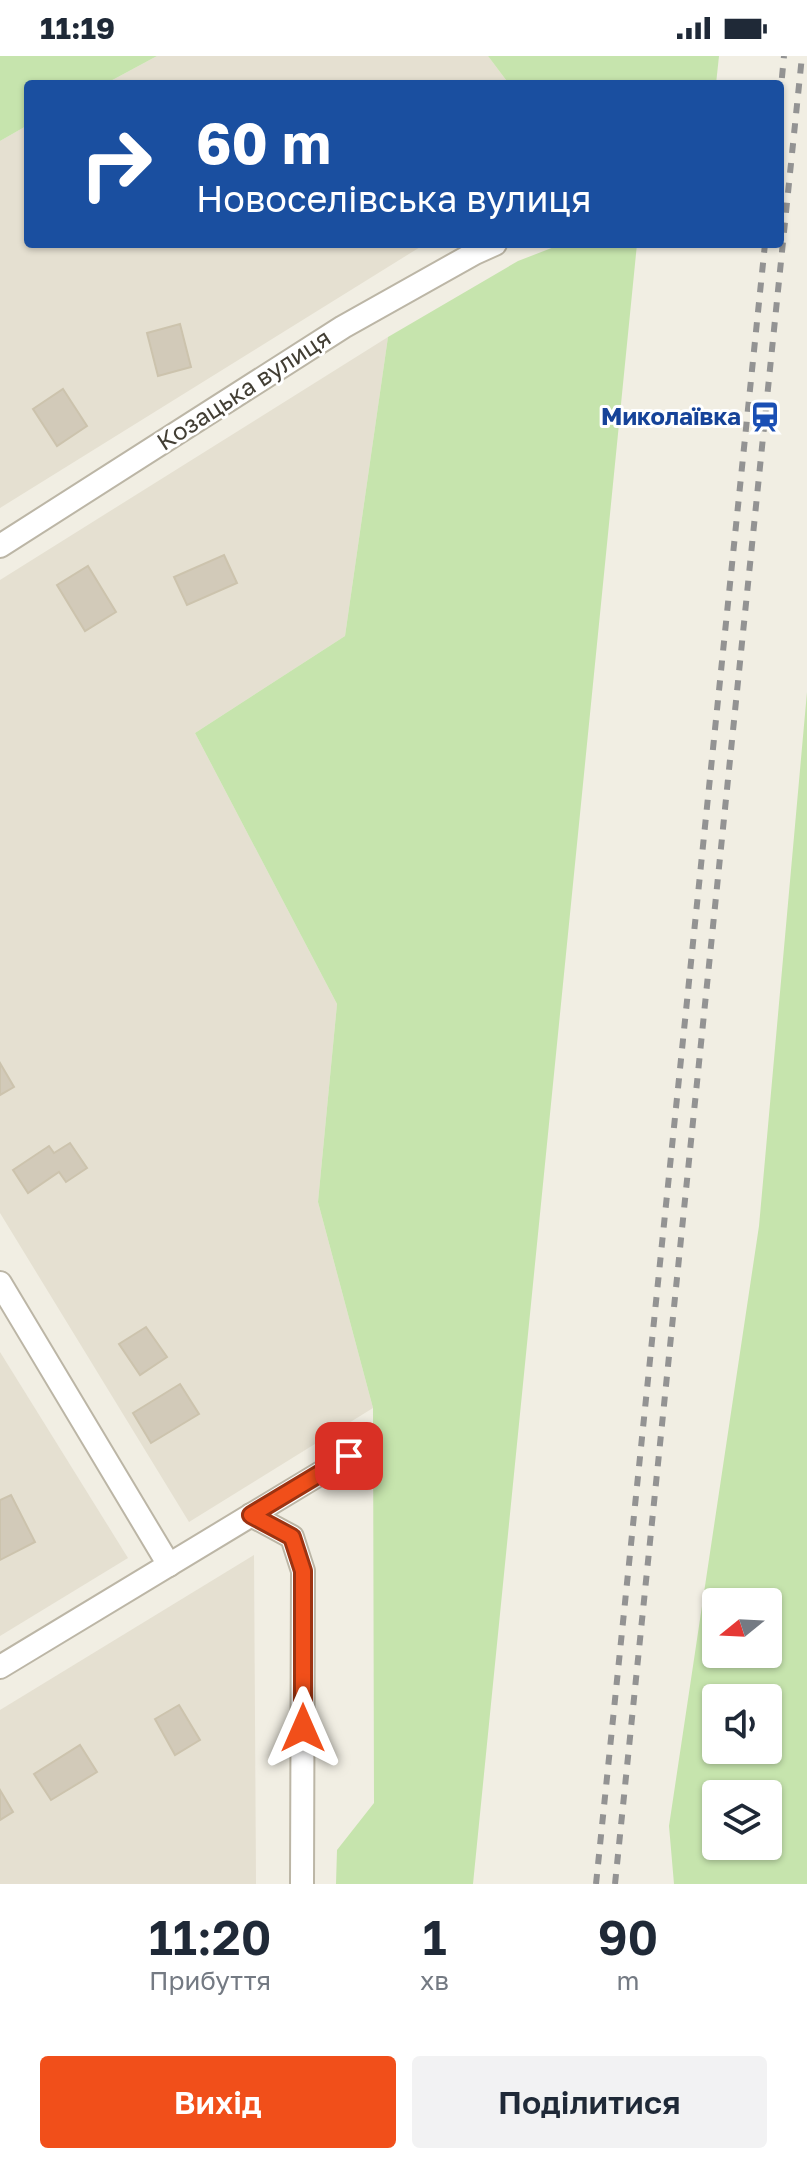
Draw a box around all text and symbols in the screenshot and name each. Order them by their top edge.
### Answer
text: 11:19 [40,10,115,46]
text: 60 m [196,109,331,176]
icon: right [64,112,168,216]
text: Новоселівська вулиця [196,177,592,220]
street label: Козацька вулиця [151,322,335,456]
station icon: Миколаївка [748,400,782,434]
place label: Миколаївка [601,401,741,430]
pin [315,1422,383,1490]
icon: arrive [327,1434,371,1478]
north arrow [702,1588,782,1668]
map controls [702,1588,782,1860]
button: sound [702,1684,782,1764]
position arrow [261,1686,345,1770]
button: layers [702,1780,782,1860]
text: 11:20 [149,1908,271,1966]
text: 1 [422,1908,447,1966]
text: 90 [598,1908,658,1966]
text: Прибуття [149,1965,271,1996]
text: хв [420,1965,449,1996]
text: m [616,1965,639,1996]
button: Вихід [40,2056,396,2148]
button: Поділитися [412,2056,767,2148]

